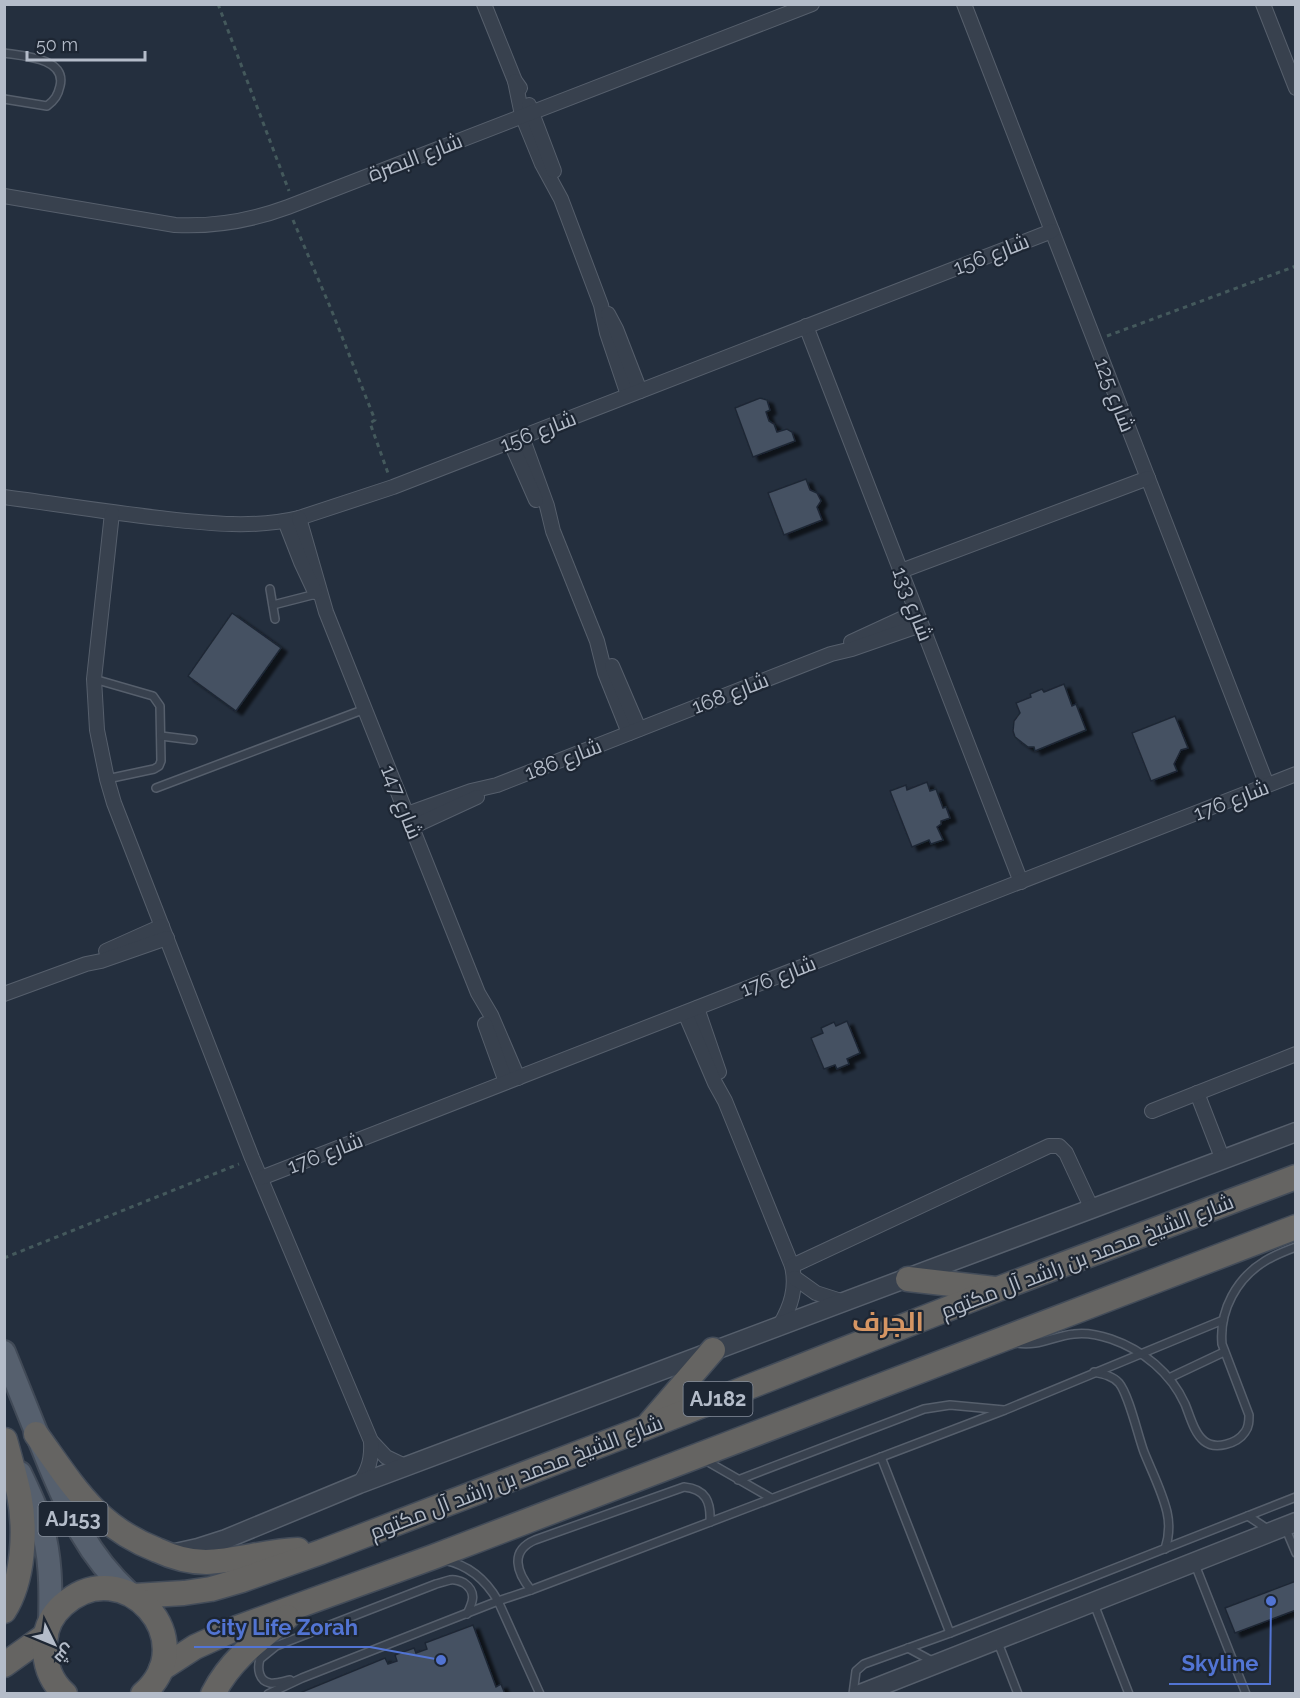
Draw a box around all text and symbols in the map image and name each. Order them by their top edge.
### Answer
scale bar [27,24,146,62]
text: 50 m [36,34,78,55]
street label: شارع البصرة [364,128,467,188]
street label: شارع 156 [950,228,1033,282]
street label: شارع 125 [1088,354,1141,436]
street label: شارع 156 [497,405,580,459]
street label: شارع 133 [886,563,939,645]
street label: شارع 168 [688,667,773,721]
street label: شارع 186 [521,733,606,787]
street label: شارع 147 [374,761,428,843]
street label: شارع 176 [1190,774,1273,828]
street label: شارع 176 [737,950,820,1004]
street label: شارع 176 [284,1127,367,1181]
street label: شارع الشيخ محمد بن راشد آل مكتوم [937,1188,1238,1325]
district label: الجرف [852,1306,924,1338]
road number: AJ182 [684,1382,752,1416]
street label: شارع الشيخ محمد بن راشد آل مكتوم [366,1409,667,1546]
road number: AJ153 [38,1502,107,1536]
callout: City Life Zorah [194,1607,370,1647]
north arrow [24,1614,84,1674]
text: City Life Zorah [206,1614,358,1640]
text: ش [51,1640,79,1668]
callout: Skyline [1169,1644,1270,1684]
text: Skyline [1182,1650,1258,1676]

